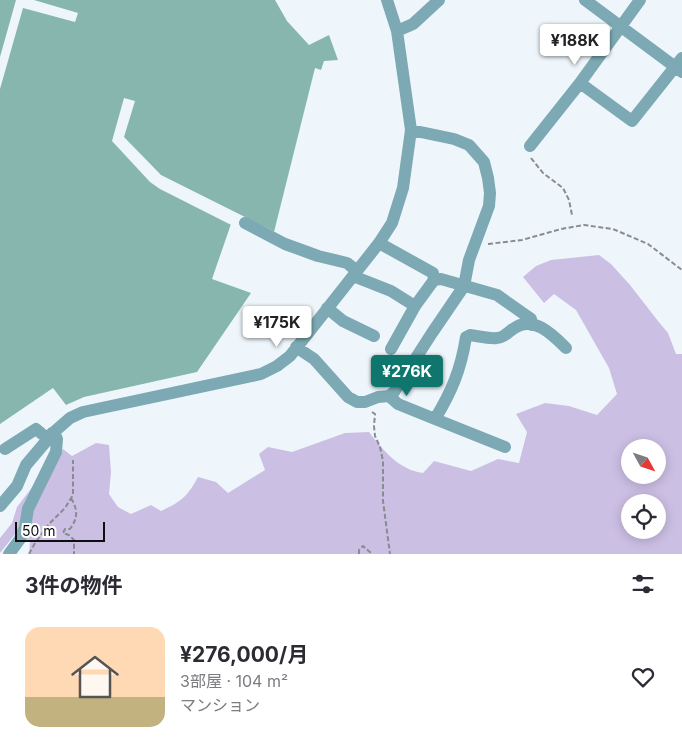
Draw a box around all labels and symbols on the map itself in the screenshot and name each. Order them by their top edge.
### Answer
pin: ¥188K [540,23,610,66]
pin: ¥175K [242,306,312,348]
pin: ¥276K [372,354,442,397]
north arrow [621,439,666,484]
scale bar [15,519,105,542]

